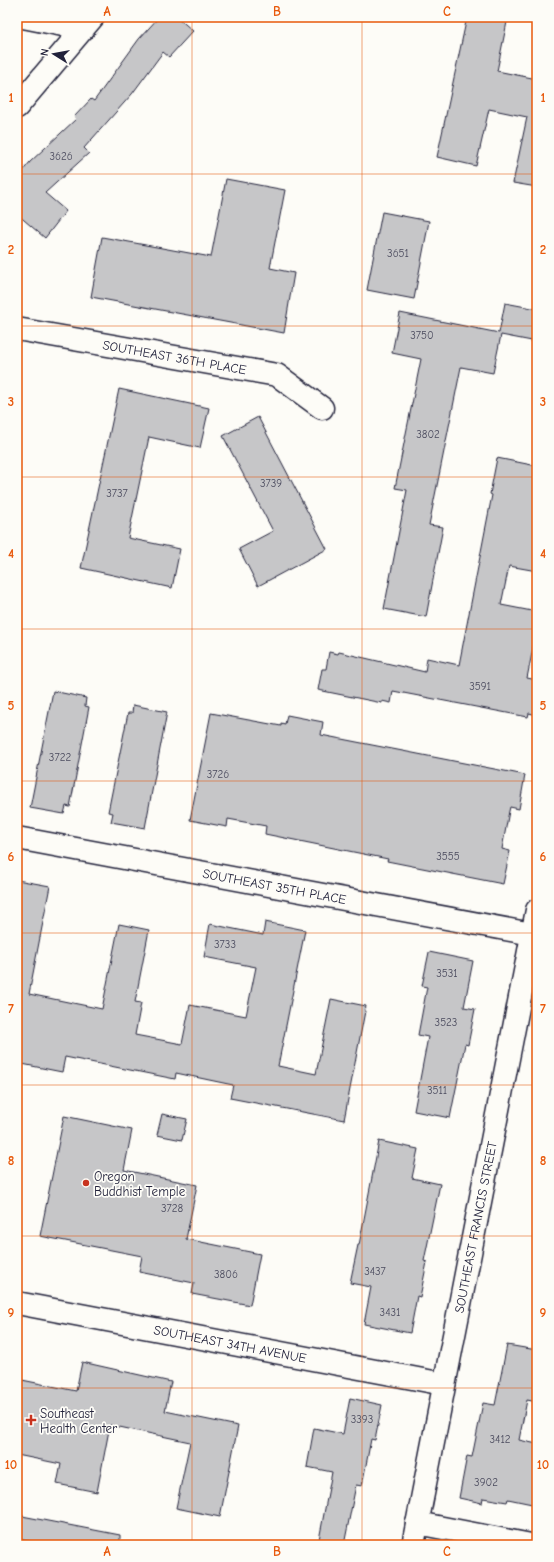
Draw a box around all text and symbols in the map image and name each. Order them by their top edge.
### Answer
text: A [103,4,111,19]
text: B [273,4,281,19]
text: C [443,4,451,19]
north arrow [34,34,74,74]
text: N [38,47,52,57]
text: 1 [8,90,14,105]
text: 1 [540,90,546,105]
house number: 3626 [49,150,73,163]
text: 2 [8,242,14,257]
text: 2 [540,242,546,257]
house number: 3651 [387,247,409,260]
house number: 3750 [410,329,434,342]
street label: SOUTHEAST 36TH PLACE [101,337,248,377]
text: 3 [8,394,14,409]
text: 3 [540,394,546,409]
house number: 3802 [416,428,440,441]
house number: 3739 [260,477,282,490]
house number: 3737 [106,487,128,500]
text: 4 [8,546,14,561]
text: 4 [540,546,546,561]
house number: 3591 [469,680,491,693]
text: 5 [8,698,15,713]
text: 5 [540,698,547,713]
house number: 3722 [49,751,71,764]
house number: 3726 [207,768,229,781]
text: 6 [8,849,15,864]
text: 6 [540,849,547,864]
house number: 3555 [436,850,460,863]
street label: SOUTHEAST 35TH PLACE [202,865,348,907]
house number: 3733 [214,938,236,951]
house number: 3531 [436,967,458,980]
text: 7 [8,1001,14,1016]
text: 7 [540,1001,546,1016]
house number: 3523 [435,1016,457,1029]
house number: 3511 [427,1084,447,1097]
street label: SOUTHEAST FRANCIS STREET [451,1140,499,1314]
text: 8 [8,1153,14,1168]
text: 8 [540,1153,546,1168]
place label: Oregon Buddhist Temple [94,1169,186,1199]
marker: Oregon Buddhist Temple [81,1178,91,1188]
house number: 3728 [161,1202,183,1215]
house number: 3437 [364,1265,386,1278]
house number: 3806 [214,1268,238,1281]
text: 9 [8,1305,15,1320]
text: 9 [540,1305,547,1320]
house number: 3431 [380,1306,400,1319]
street label: SOUTHEAST 34TH AVENUE [153,1322,308,1365]
place label: Southeast Health Center [40,1406,118,1436]
house number: 3393 [351,1413,373,1426]
marker: Southeast Health Center [25,1414,37,1426]
house number: 3412 [490,1433,511,1446]
text: 10 [5,1457,17,1472]
text: 10 [537,1457,549,1472]
house number: 3902 [474,1476,498,1489]
text: A [103,1544,111,1559]
text: B [273,1544,281,1559]
text: C [443,1544,451,1559]

